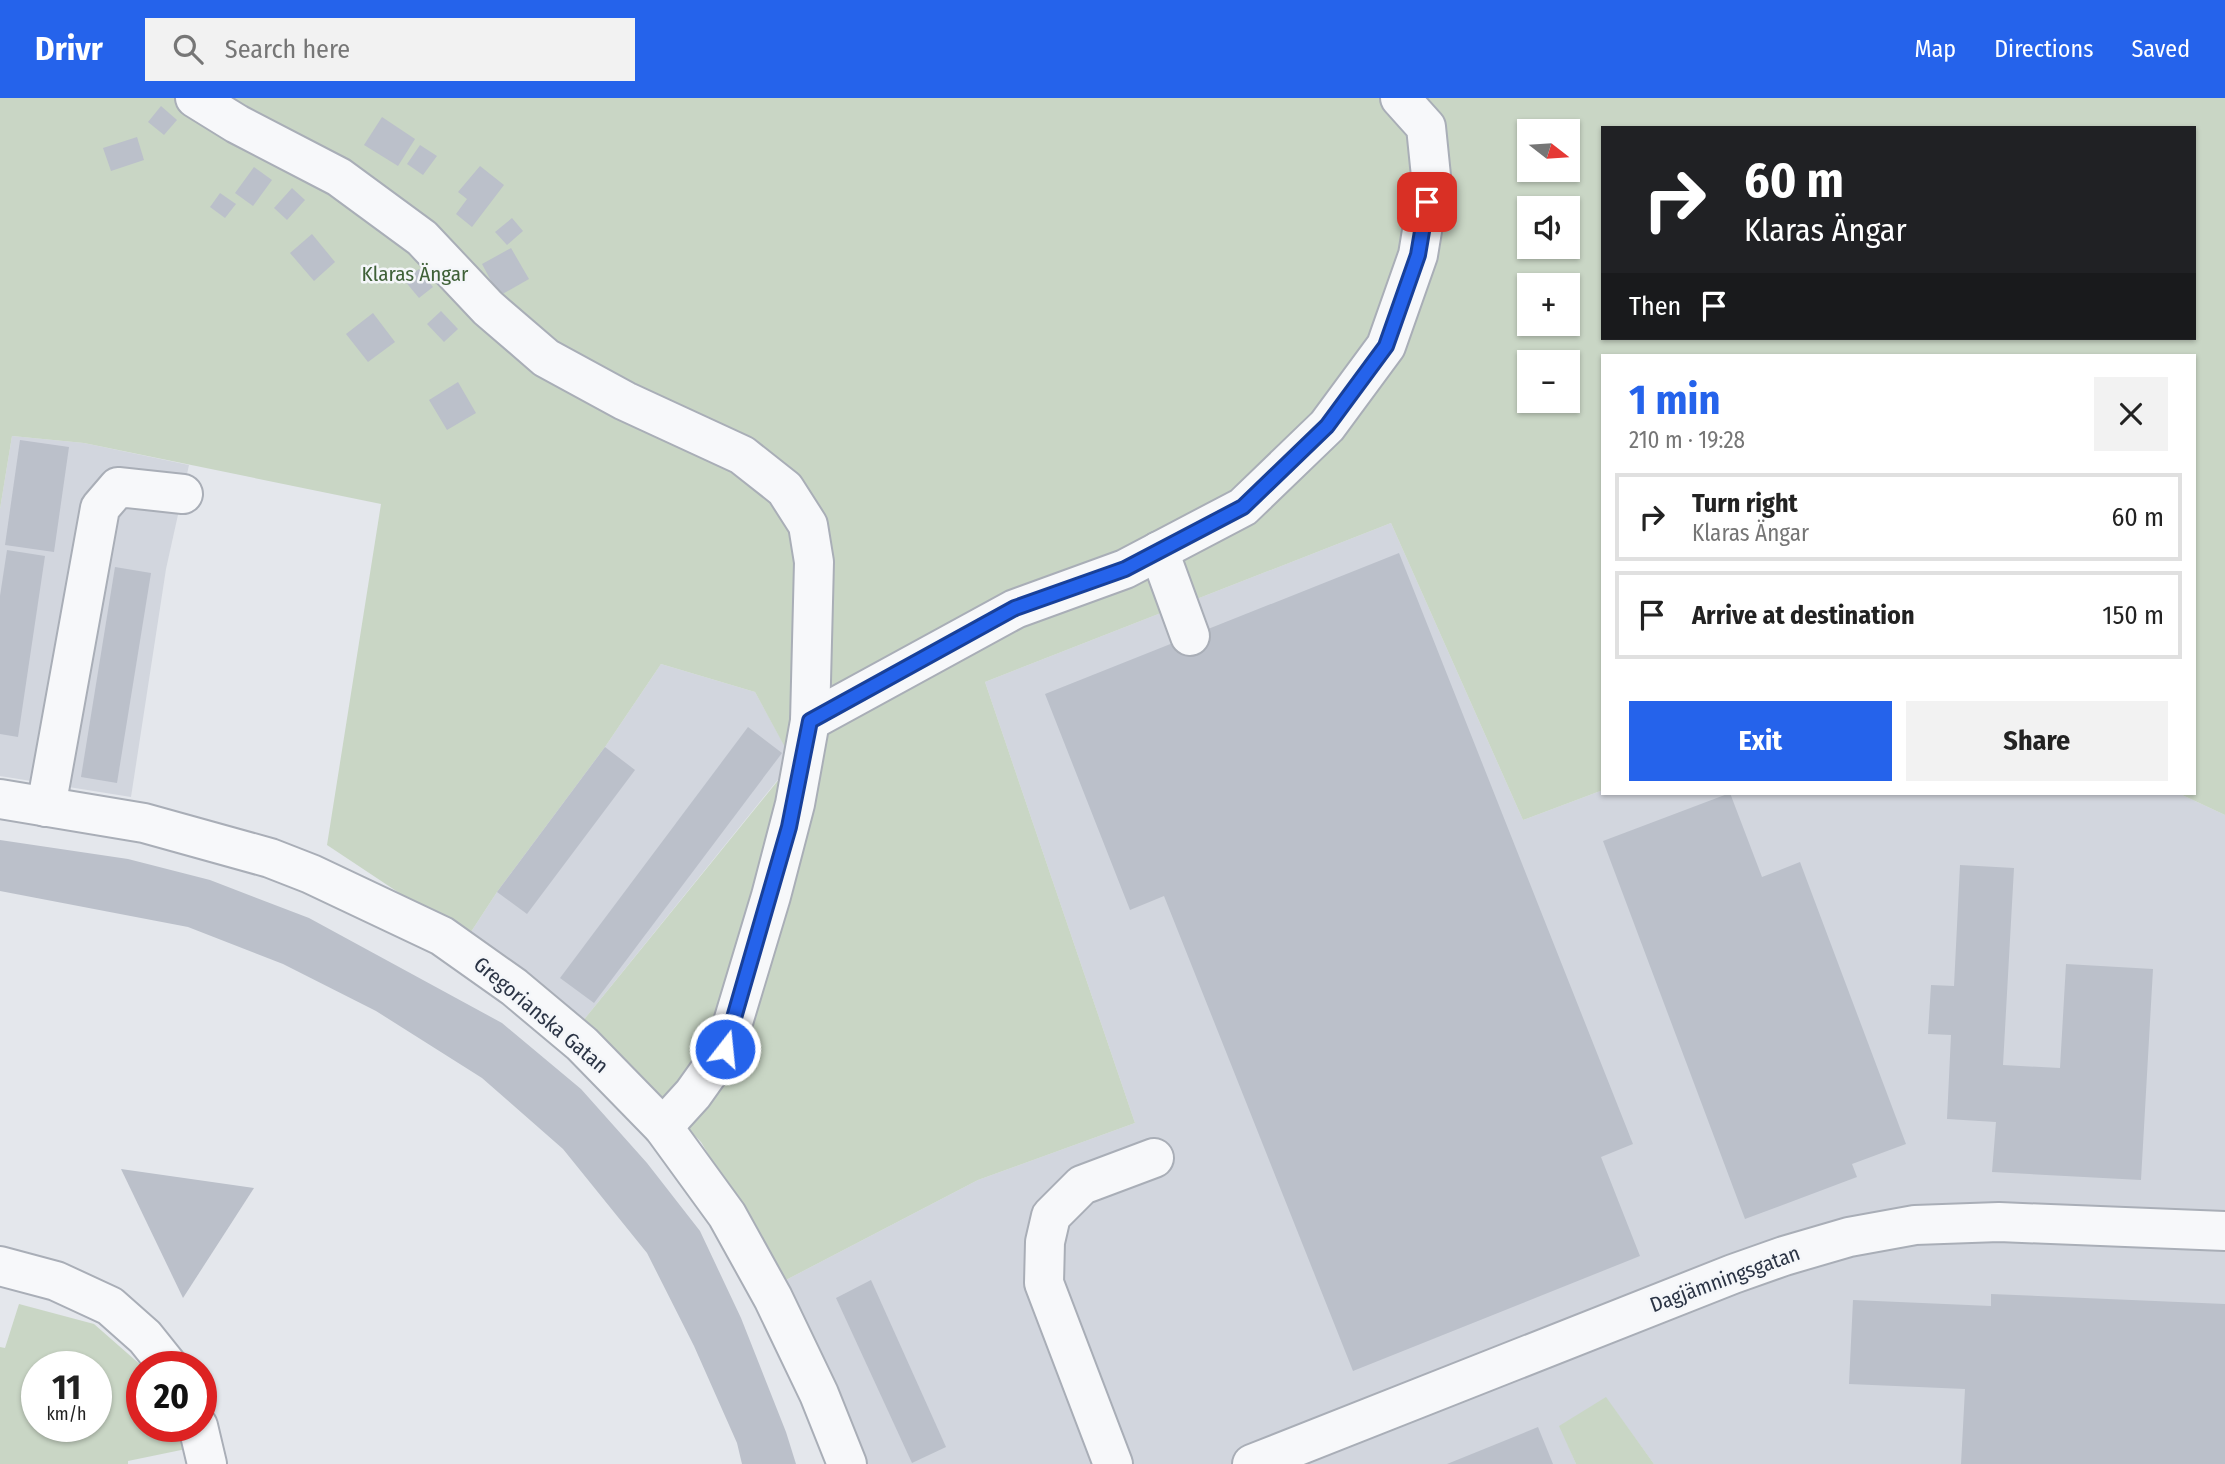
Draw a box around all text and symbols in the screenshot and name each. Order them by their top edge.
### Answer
search box [145,18,635,81]
text: Drivr [35,29,103,69]
icon: search [169,30,207,68]
text: Search here [225,34,350,65]
text: Map [1915,35,1956,63]
text: Directions [1994,35,2093,63]
text: Saved [2131,35,2190,63]
north arrow [1517,119,1580,182]
map controls [1517,119,1580,413]
text: 60 m [1744,151,1844,210]
icon: right [1629,154,1720,245]
pin [1397,172,1457,232]
icon: arrive [1408,183,1446,221]
button: sound [1517,196,1580,259]
text: Klaras Ängar [1744,211,1907,249]
park label: Klaras Ängar [362,261,469,287]
button: + [1517,273,1580,336]
icon: arrive [1695,287,1733,325]
text: Then [1629,291,1681,322]
button: − [1517,350,1580,413]
text: 1 min [1629,375,1720,425]
button: close [2094,377,2168,451]
text: 210 m · 19:28 [1629,426,1745,454]
text: Turn right [1692,488,1798,519]
icon: right [1633,498,1671,536]
text: 60 m [2111,502,2164,533]
text: Klaras Ängar [1692,519,1809,547]
icon: arrive [1633,596,1671,634]
text: Arrive at destination [1692,600,1915,631]
text: 150 m [2102,600,2164,631]
button: Exit [1629,701,1892,781]
button: Share [1906,701,2168,781]
street label: Gregorianska Gatan [468,951,614,1079]
position arrow [688,1012,762,1086]
street label: Dagjämningsgatan [1646,1240,1804,1318]
speed limit sign: 20 [126,1351,217,1442]
text: 11 [52,1366,81,1408]
text: km/h [46,1403,87,1425]

